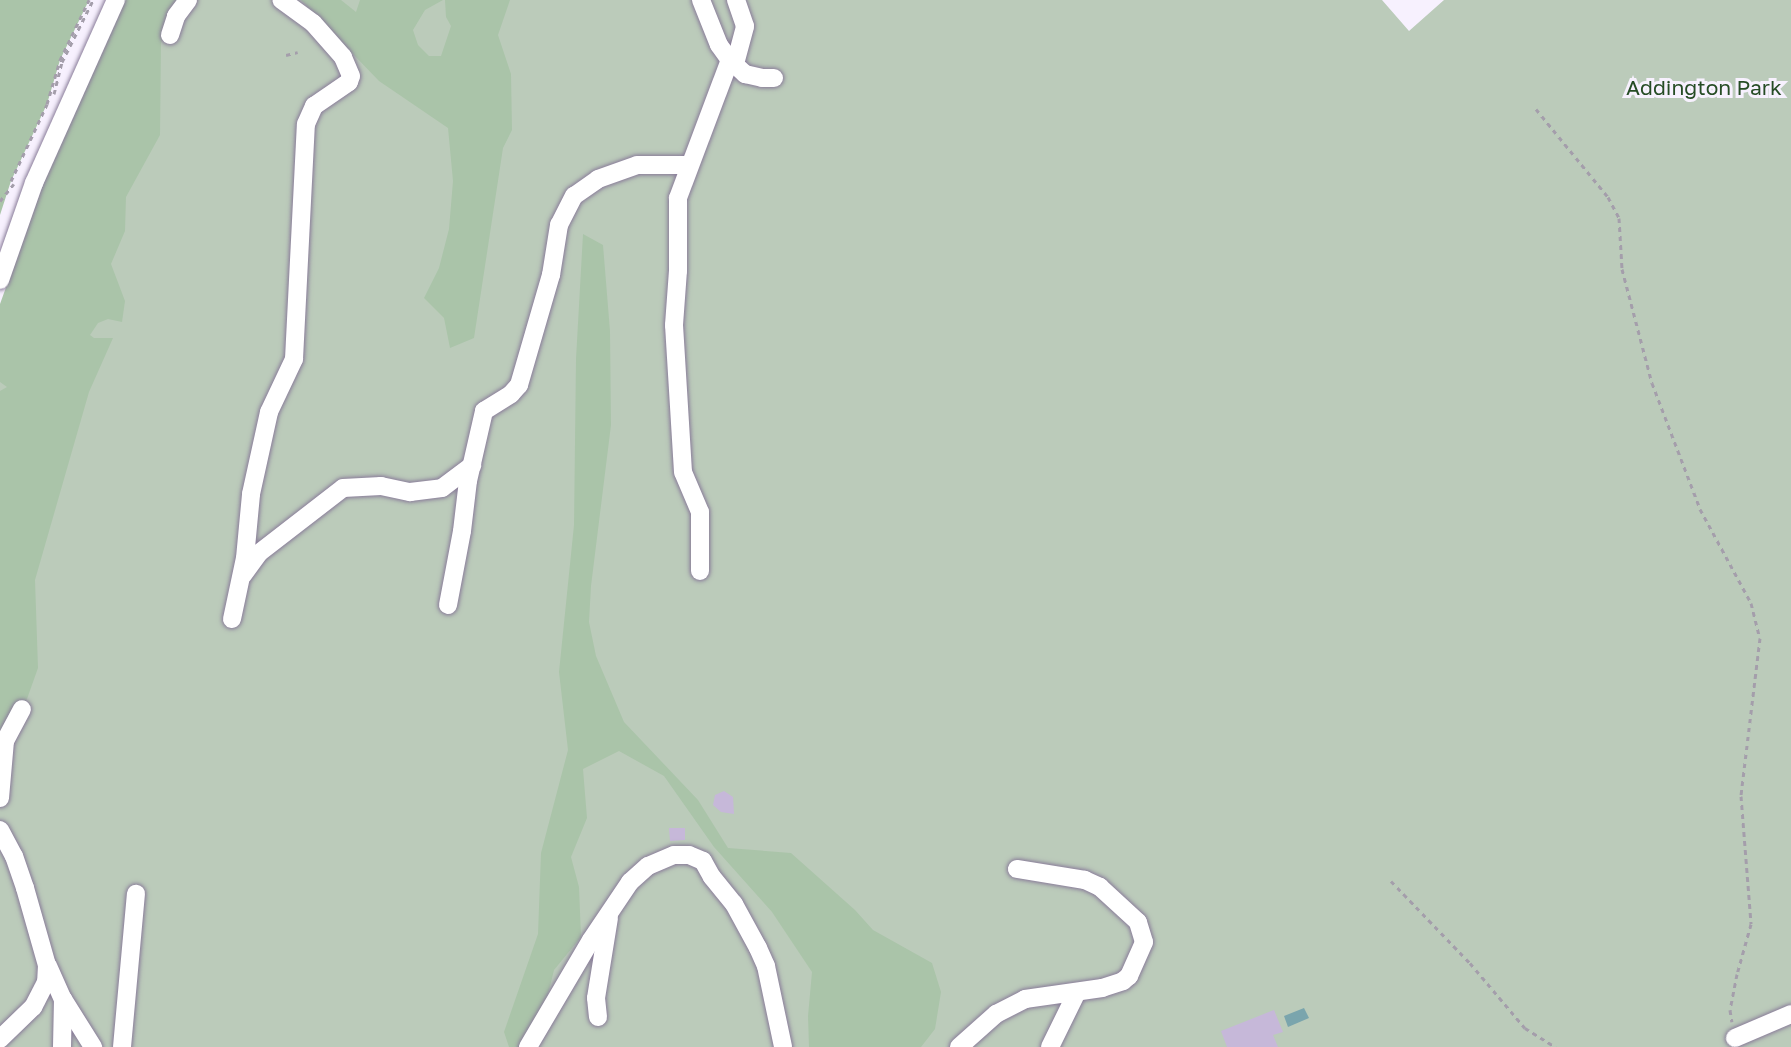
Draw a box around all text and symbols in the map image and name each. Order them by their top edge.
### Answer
park label: Addington Park [1626,74,1782,100]

